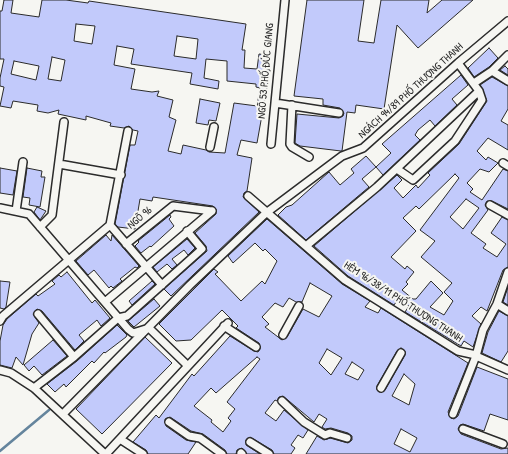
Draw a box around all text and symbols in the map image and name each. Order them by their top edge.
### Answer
street label: NGÕ 53 PHỐ ĐỨC GIANG [255,23,277,119]
street label: NGÁCH 94/89 PHỐ THƯỢNG THANH [356,41,466,141]
street label: NGÕ 96 [125,204,155,232]
street label: HẺM 96/38/11 PHỐ THƯỢNG THANH [341,259,465,345]

